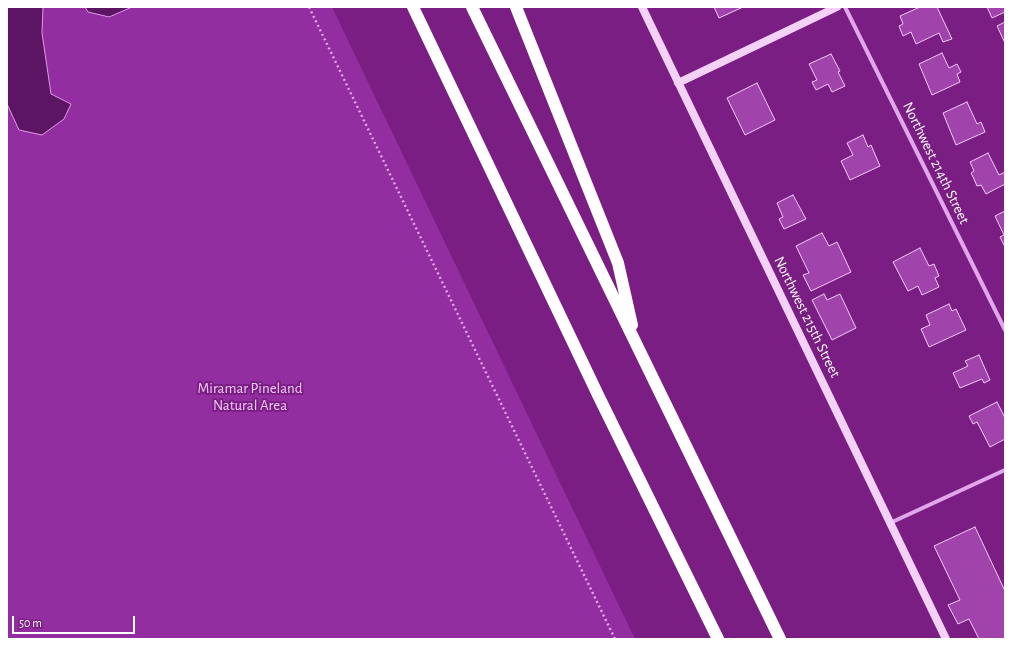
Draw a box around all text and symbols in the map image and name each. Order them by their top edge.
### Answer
street label: Northwest 214th Street [899,99,973,227]
street label: Northwest 215th Street [770,253,844,381]
park label: Miramar Pineland Natural Area [197,379,303,414]
scale bar [14,608,137,634]
text: 50 m [19,617,42,629]

